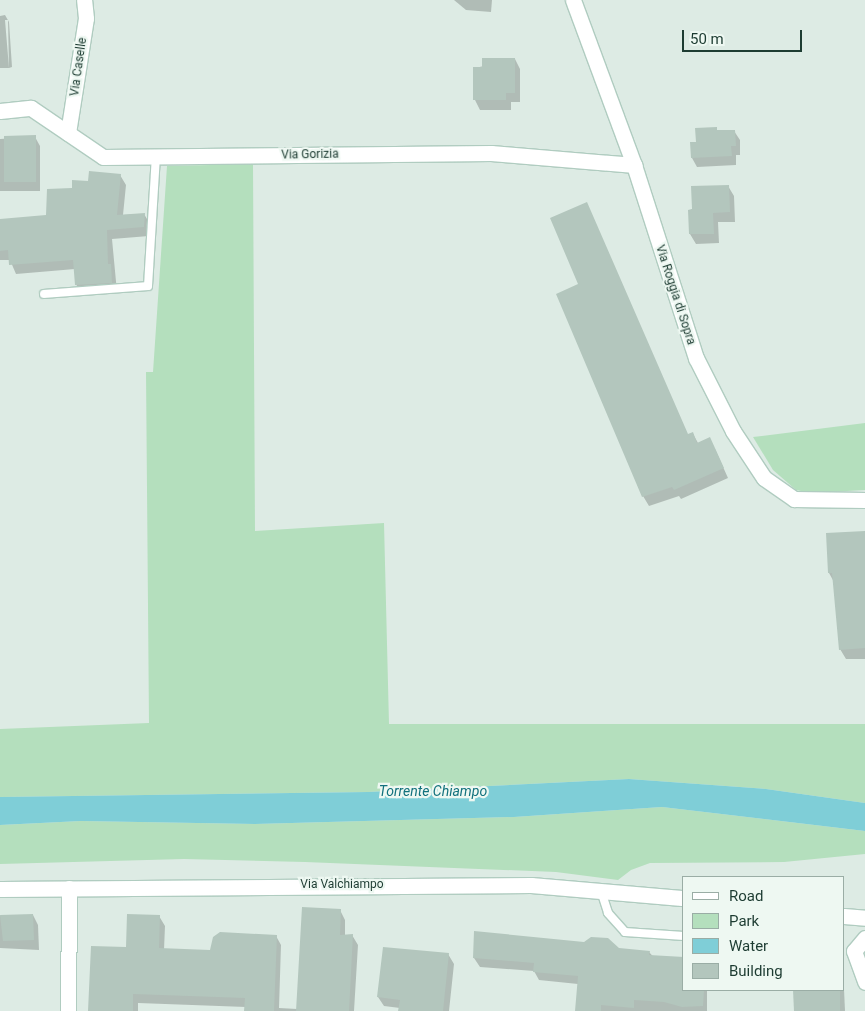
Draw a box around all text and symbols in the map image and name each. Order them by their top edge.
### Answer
scale bar [685,20,805,52]
text: 50 m [690,30,724,48]
street label: Via Caselle [68,37,90,97]
street label: Via Gorizia [281,147,339,163]
street label: Via Roggia di Sopra [652,243,698,347]
water label: Torrente Chiampo [379,783,487,799]
legend [682,876,845,991]
street label: Via Valchiampo [300,878,384,892]
text: Road [729,887,763,905]
text: Park [729,912,759,930]
text: Water [729,937,768,955]
text: Building [729,962,783,980]

